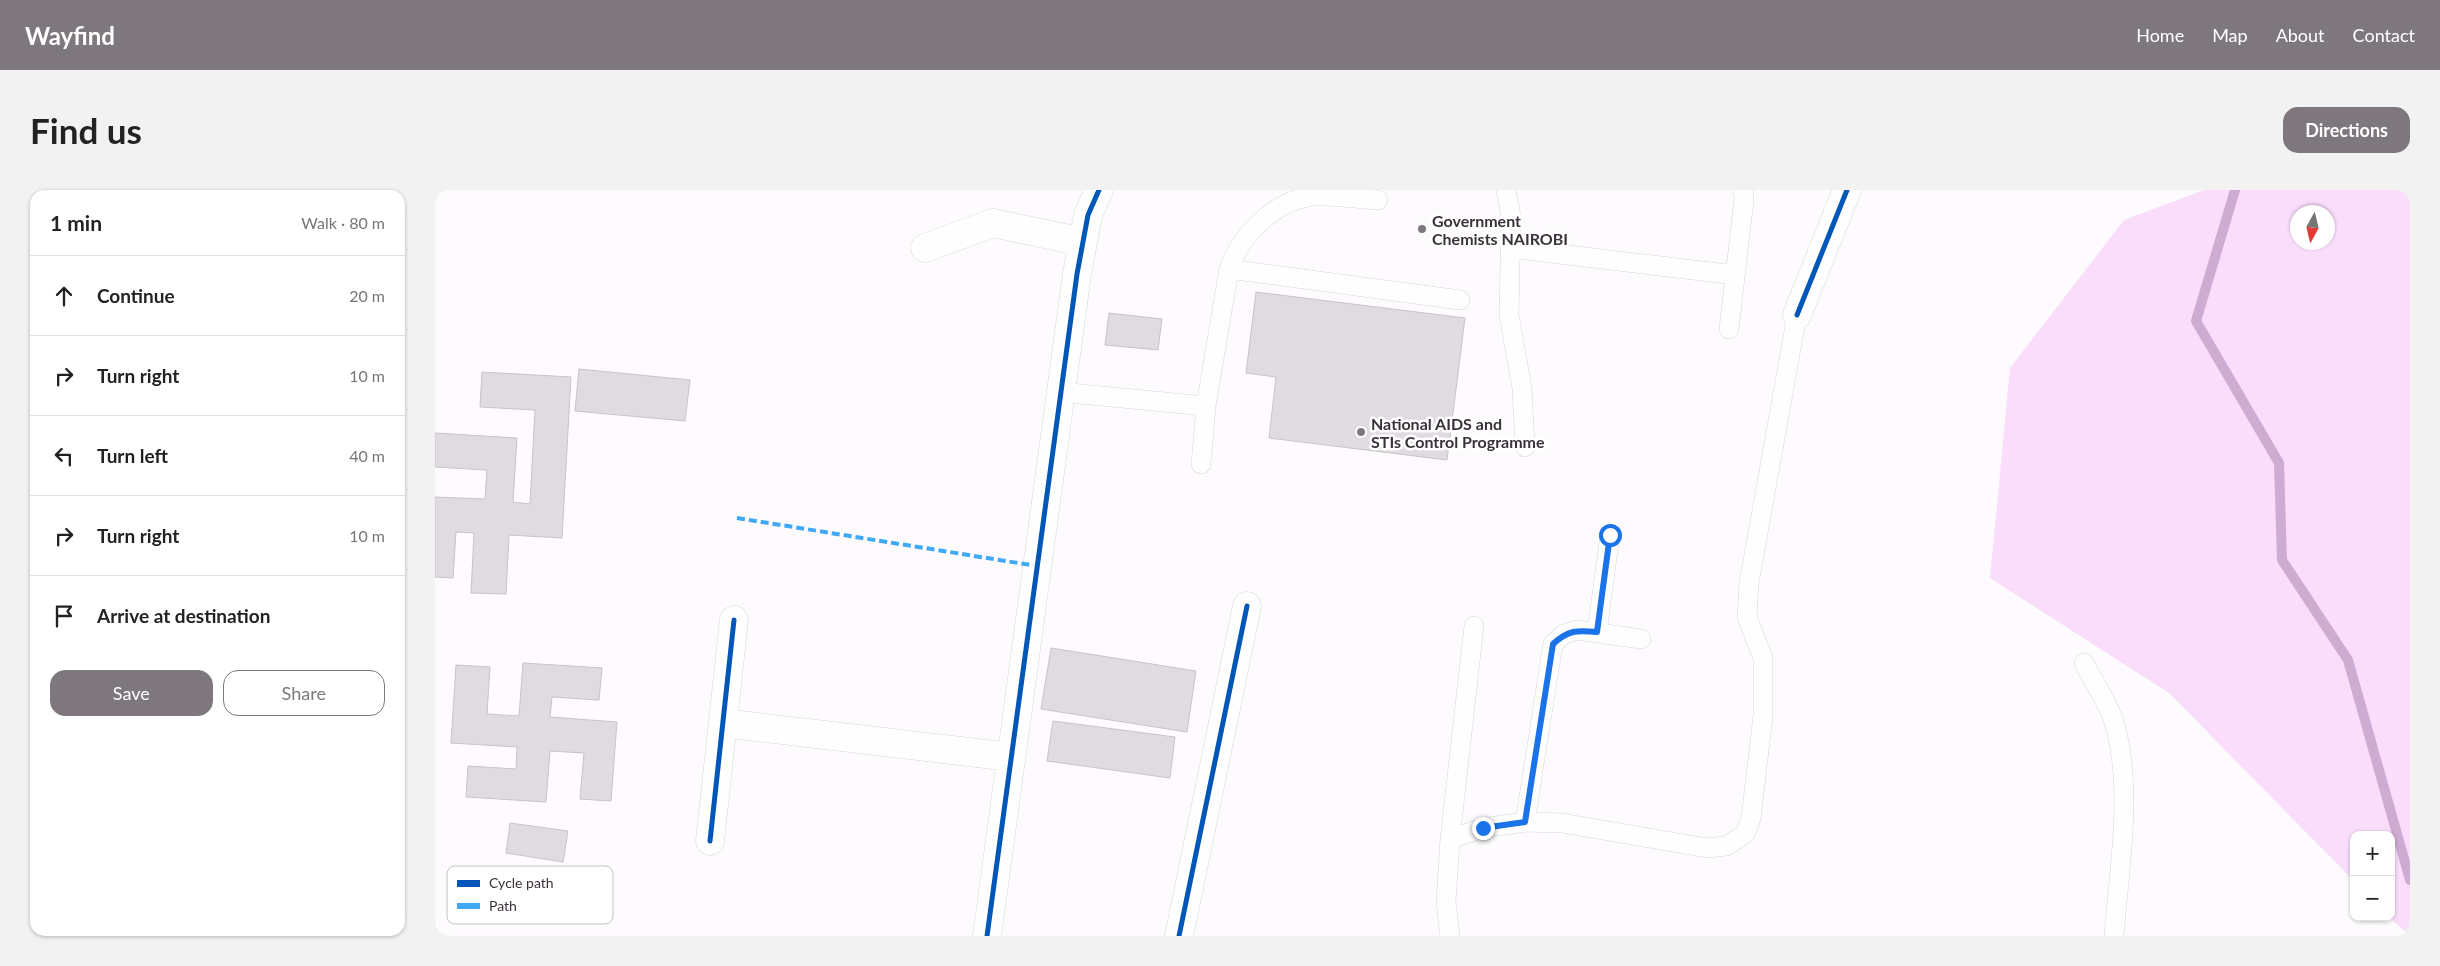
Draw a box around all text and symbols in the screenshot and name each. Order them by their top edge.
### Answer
text: Wayfind [25,21,115,50]
text: Home [2136,24,2184,46]
text: Map [2212,24,2248,46]
text: About [2276,24,2325,46]
text: Contact [2353,24,2415,46]
button: Directions [2283,107,2410,153]
text: Find us [30,109,142,151]
north arrow [2290,205,2335,250]
text: 1 min [50,210,102,235]
place label: Government Chemists NAIROBI [1432,211,1568,248]
text: Walk · 80 m [301,213,385,232]
marker: Government Chemists NAIROBI [1416,223,1428,235]
icon: ahead [50,282,78,310]
text: Continue [97,284,175,307]
text: 20 m [349,286,385,305]
icon: right [50,362,78,390]
text: Turn right [97,364,179,387]
text: 10 m [349,366,385,385]
place label: National AIDS and STIs Control Programme [1371,414,1545,451]
marker: National AIDS and STIs Control Programme [1355,426,1367,438]
icon: left [50,442,78,470]
text: Turn left [97,444,168,467]
text: 40 m [349,446,385,465]
icon: right [50,522,78,550]
text: Turn right [97,524,179,547]
route start [1599,524,1622,547]
text: 10 m [349,526,385,545]
icon: arrive [50,602,78,630]
text: Arrive at destination [97,604,270,627]
button: Save [50,670,213,716]
button: Share [223,670,385,716]
route end [1472,817,1495,840]
map controls [2350,831,2395,921]
button: + [2350,831,2395,876]
legend [447,866,613,924]
text: Cycle path [489,874,554,891]
button: − [2350,876,2395,921]
text: Path [489,897,517,914]

